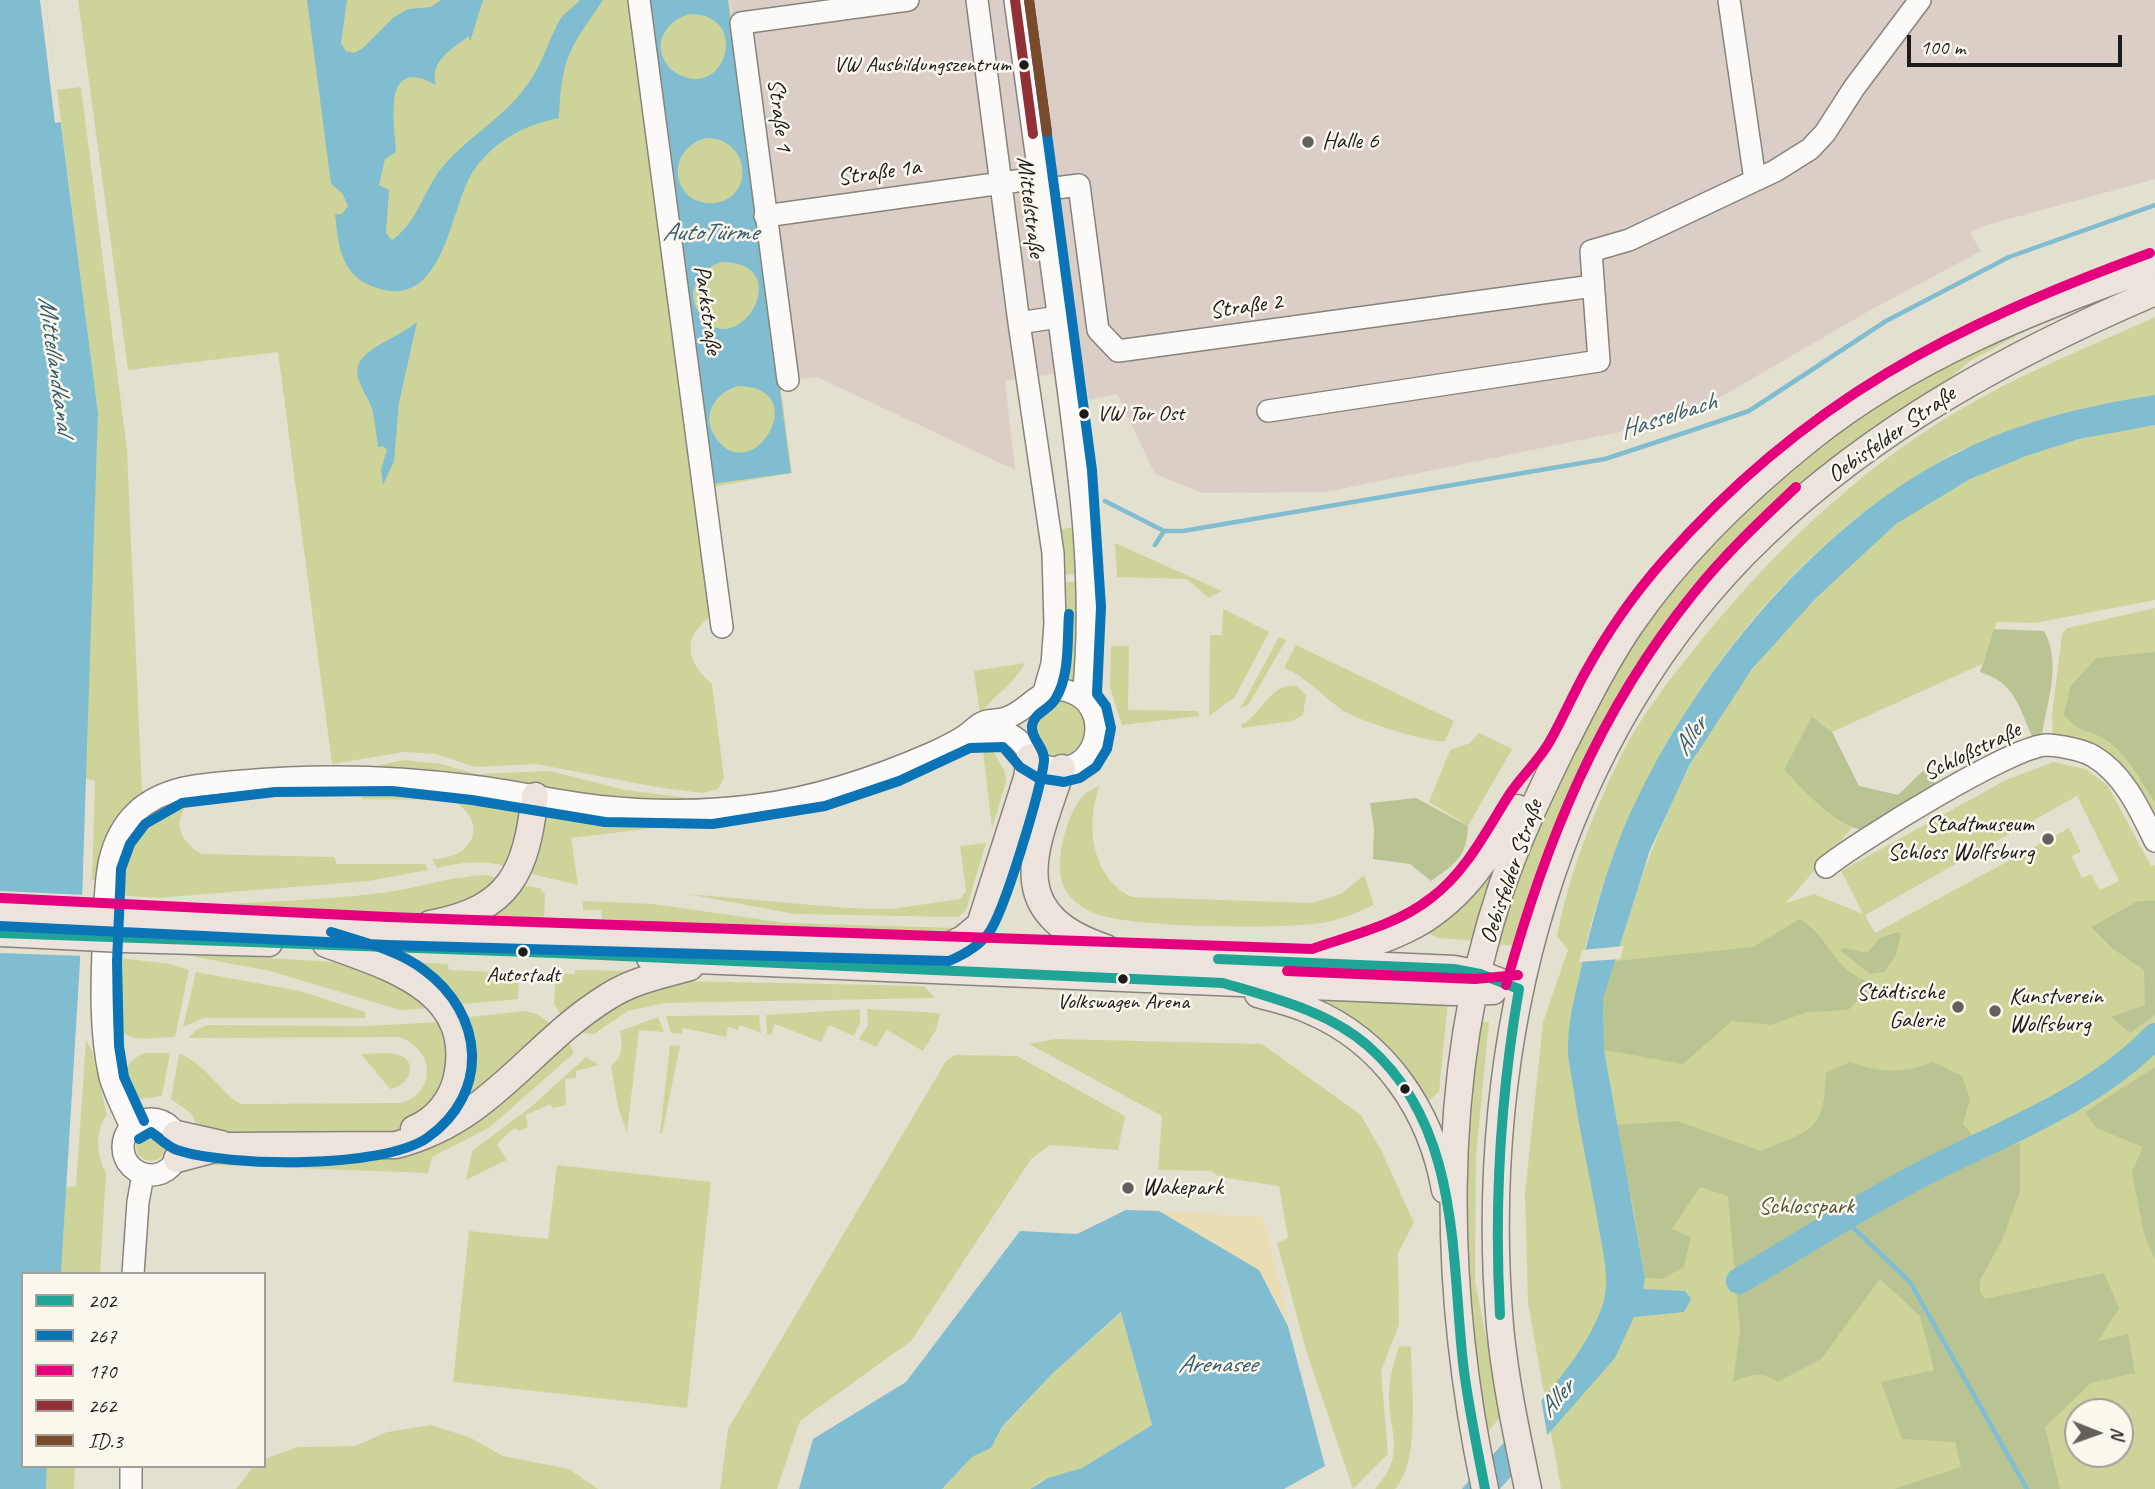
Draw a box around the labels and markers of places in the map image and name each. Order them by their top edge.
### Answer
place label: VW Ausbildungszentrum [834,52,1011,78]
marker: VW Ausbildungszentrum [1017,58,1031,72]
place label: Halle 6 [1322,128,1379,156]
marker: Halle 6 [1300,134,1316,150]
place label: VW Tor Ost [1097,401,1184,427]
marker: VW Tor Ost [1077,407,1091,421]
place label: Stadtmuseum Schloss Wolfsburg [1887,811,2034,867]
marker: Stadtmuseum Schloss Wolfsburg [2040,831,2056,847]
marker: Autostadt [516,945,530,959]
place label: Autostadt [486,962,560,988]
marker: Volkswagen Arena [1116,972,1130,986]
place label: Städtische Galerie [1856,979,1944,1035]
place label: Kunstverein Wolfsburg [2009,983,2103,1039]
place label: Volkswagen Arena [1057,989,1189,1015]
marker: Städtische Galerie [1950,999,1966,1015]
marker: Kunstverein Wolfsburg [1987,1003,2003,1019]
unlabelled marker [1398,1082,1412,1096]
place label: Wakepark [1142,1174,1223,1202]
marker: Wakepark [1120,1180,1136,1196]

